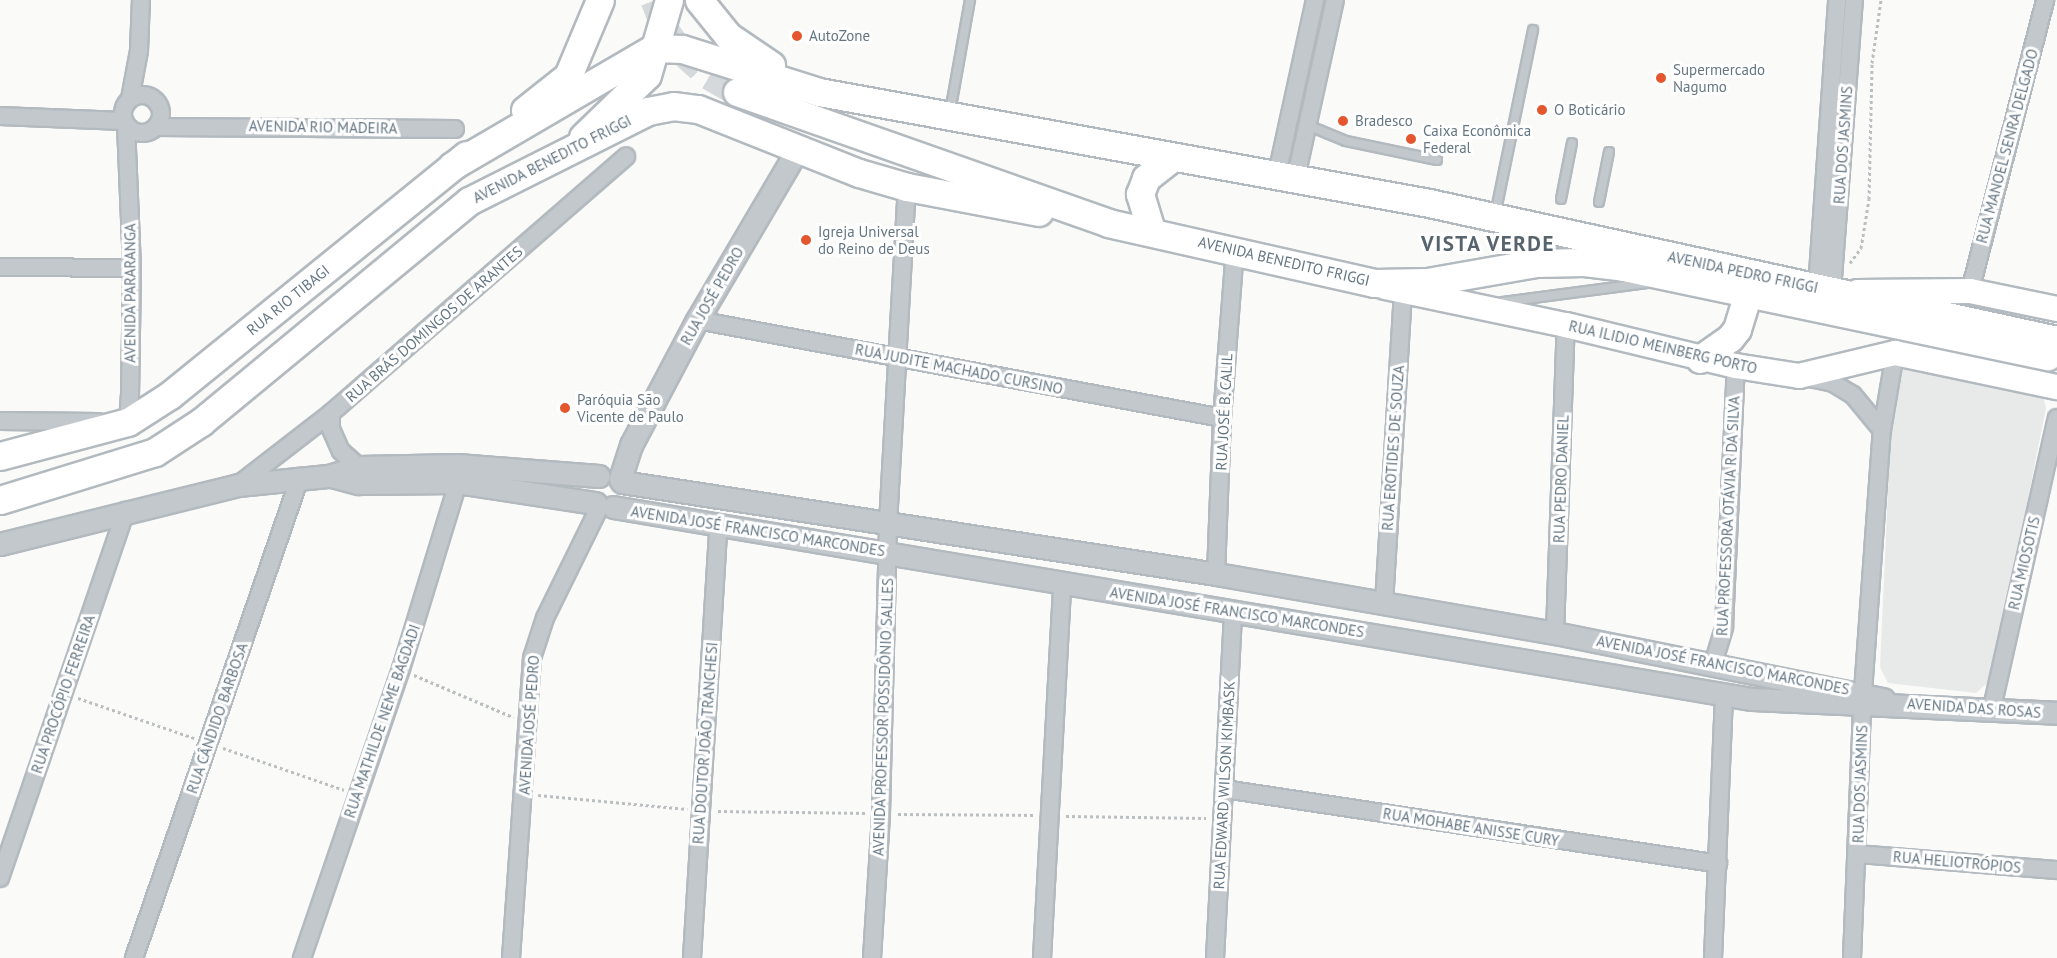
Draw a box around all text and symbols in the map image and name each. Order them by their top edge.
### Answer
place label: AutoZone [809,27,870,45]
marker: AutoZone [790,29,804,43]
street label: RUA MANOEL SENRA DELGADO [1972,46,2042,246]
place label: Supermercado Nagumo [1673,60,1765,95]
marker: Supermercado Nagumo [1654,71,1668,85]
street label: RUA DOS JASMINS [1830,85,1856,205]
place label: O Boticário [1554,101,1626,119]
marker: O Boticário [1535,103,1549,117]
street label: AVENIDA BENEDITO FRIGGI [469,111,635,207]
place label: Bradesco [1355,112,1413,130]
marker: Bradesco [1336,114,1350,128]
street label: AVENIDA RIO MADEIRA [248,117,398,137]
place label: Caixa Econômica Federal [1423,121,1531,156]
marker: Caixa Econômica Federal [1404,132,1418,146]
place label: Igreja Universal do Reino de Deus [818,222,930,257]
street label: AVENIDA PARARANGA [121,223,139,363]
district label: VISTA VERDE [1420,231,1556,257]
street label: AVENIDA BENEDITO FRIGGI [1196,232,1372,290]
marker: Igreja Universal do Reino de Deus [799,233,813,247]
street label: RUA BRÁS DOMINGOS DE ARANTES [341,242,527,406]
street label: RUA JOSÉ PEDRO [676,243,748,349]
street label: AVENIDA PEDRO FRIGGI [1666,247,1820,297]
street label: RUA RIO TIBAGI [243,261,333,339]
street label: RUA ILIDIO MEINBERG PORTO [1567,316,1759,378]
street label: RUA JUDITE MACHADO CURSINO [853,340,1065,398]
street label: RUA JOSÉ B. CALIL [1212,352,1236,472]
street label: RUA EROTIDES DE SOUZA [1378,364,1408,532]
place label: Paróquia São Vicente de Paulo [577,390,684,425]
street label: RUA PROFESSORA OTÁVIA R DA SILVA [1713,394,1743,638]
marker: Paróquia São Vicente de Paulo [558,401,572,415]
street label: RUA PEDRO DANIEL [1550,414,1572,544]
street label: AVENIDA JOSÉ FRANCISCO MARCONDES [629,502,887,560]
street label: RUA MIOSOTIS [2004,514,2044,612]
street label: AVENIDA PROFESSOR POSSIDÔNIO SALLES [869,577,897,857]
street label: AVENIDA JOSÉ FRANCISCO MARCONDES [1108,583,1366,641]
street label: RUA PROCÓPIO FERREIRA [27,612,99,776]
street label: RUA MATHILDE NEME BAGDADI [340,621,424,821]
street label: AVENIDA JOSÉ FRANCISCO MARCONDES [1595,632,1851,698]
street label: RUA CÂNDIDO BARBOSA [183,640,251,796]
street label: RUA DOUTOR JOÃO TRANCHESI [689,641,721,845]
street label: AVENIDA JOSÉ PEDRO [515,654,543,796]
street label: RUA EDWARD WILSON KIMBASK [1210,680,1238,890]
street label: AVENIDA DAS ROSAS [1906,694,2042,722]
street label: RUA DOS JASMINS [1849,724,1871,844]
street label: RUA MOHABE ANISSE CURY [1381,804,1561,850]
street label: RUA HELIOTRÓPIOS [1892,847,2022,877]

